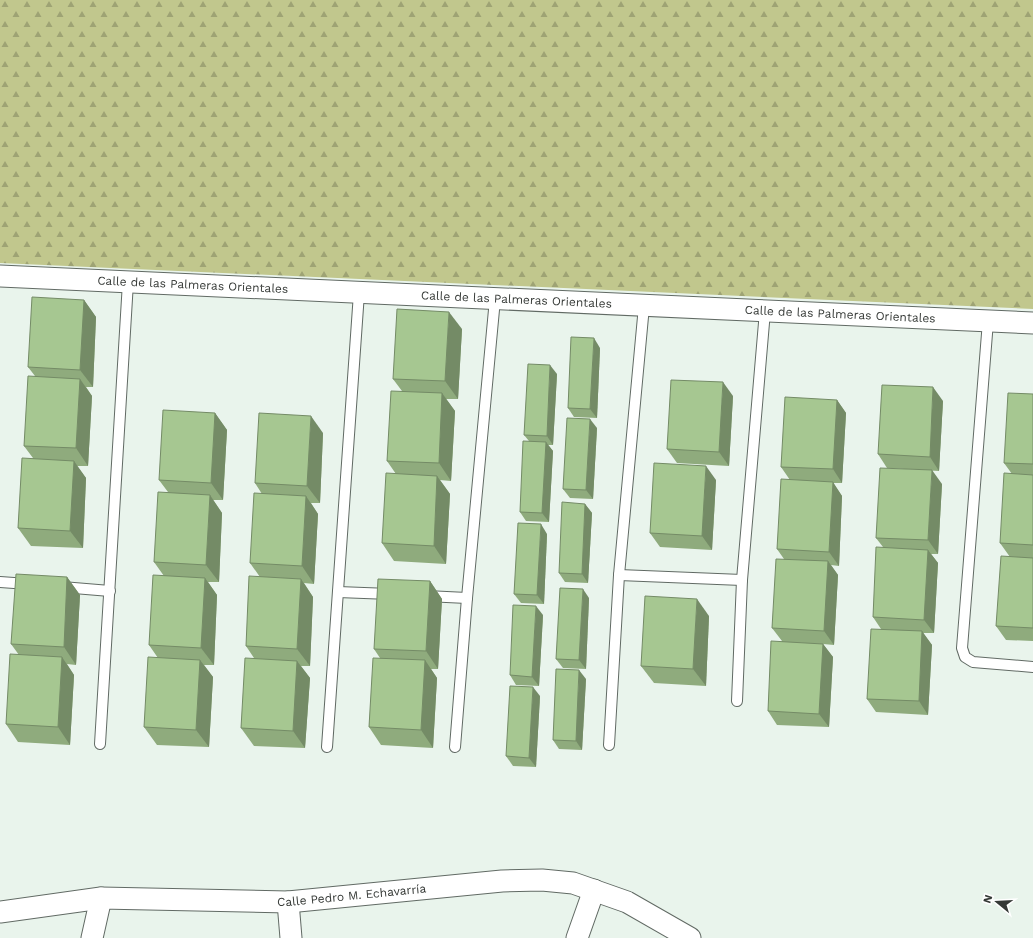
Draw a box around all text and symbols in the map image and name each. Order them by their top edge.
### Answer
street label: Calle de las Palmeras Orientales [97,273,289,296]
street label: Calle de las Palmeras Orientales [421,288,612,311]
street label: Calle de las Palmeras Orientales [744,303,936,326]
street label: Calle Pedro M. Echavarría [277,881,427,909]
north arrow [977,882,1017,922]
text: N [981,893,995,905]

